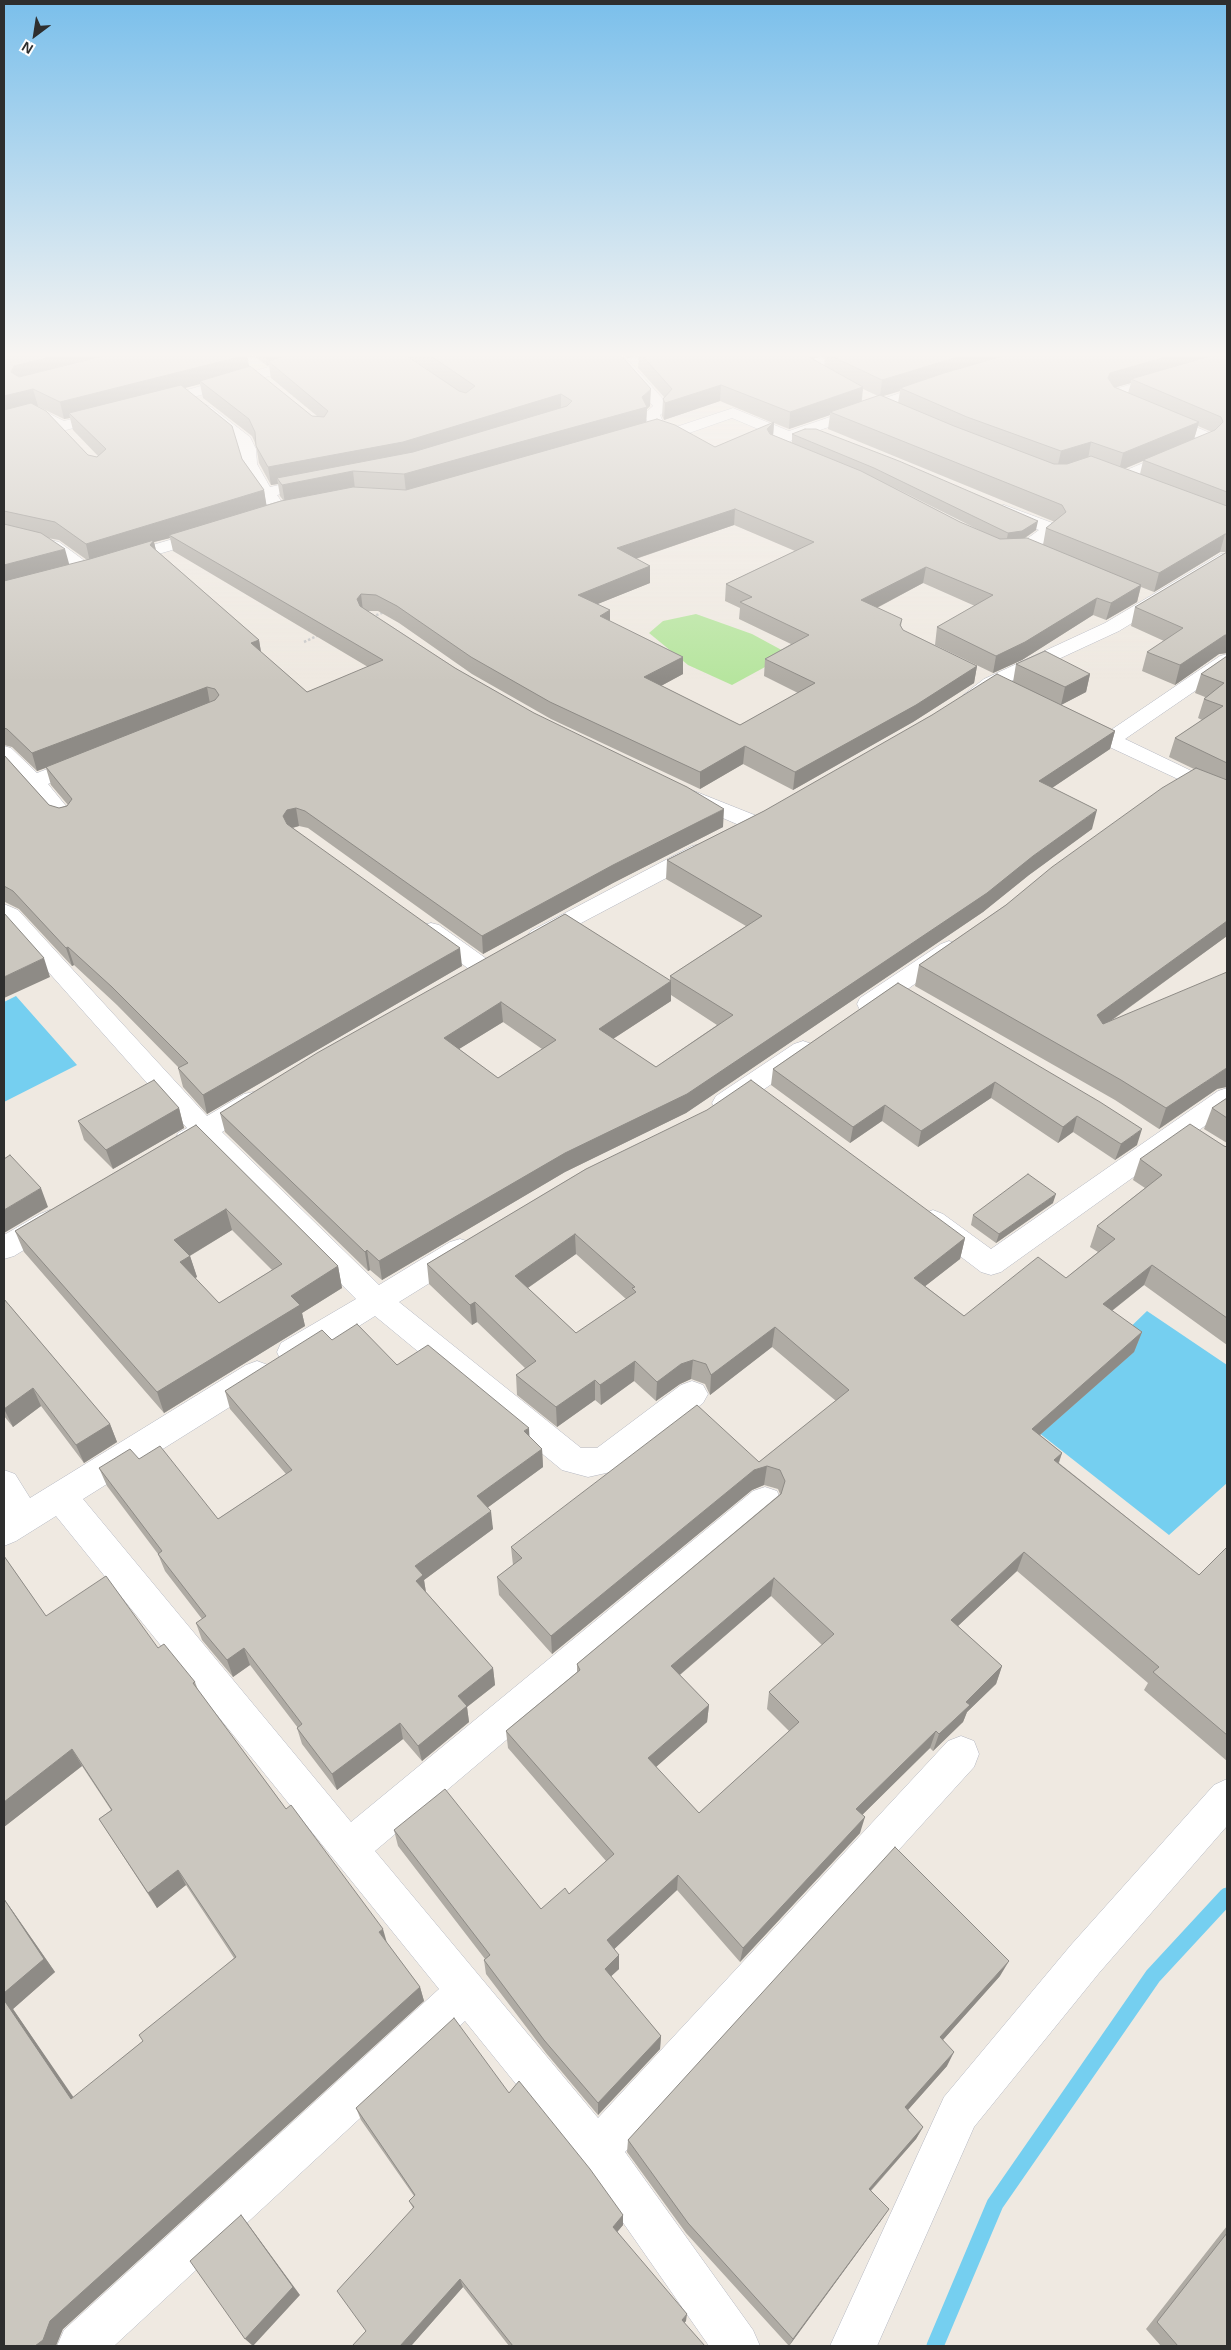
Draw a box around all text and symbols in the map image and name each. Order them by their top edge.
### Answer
north arrow [10,10,60,60]
text: N [19,38,36,57]

